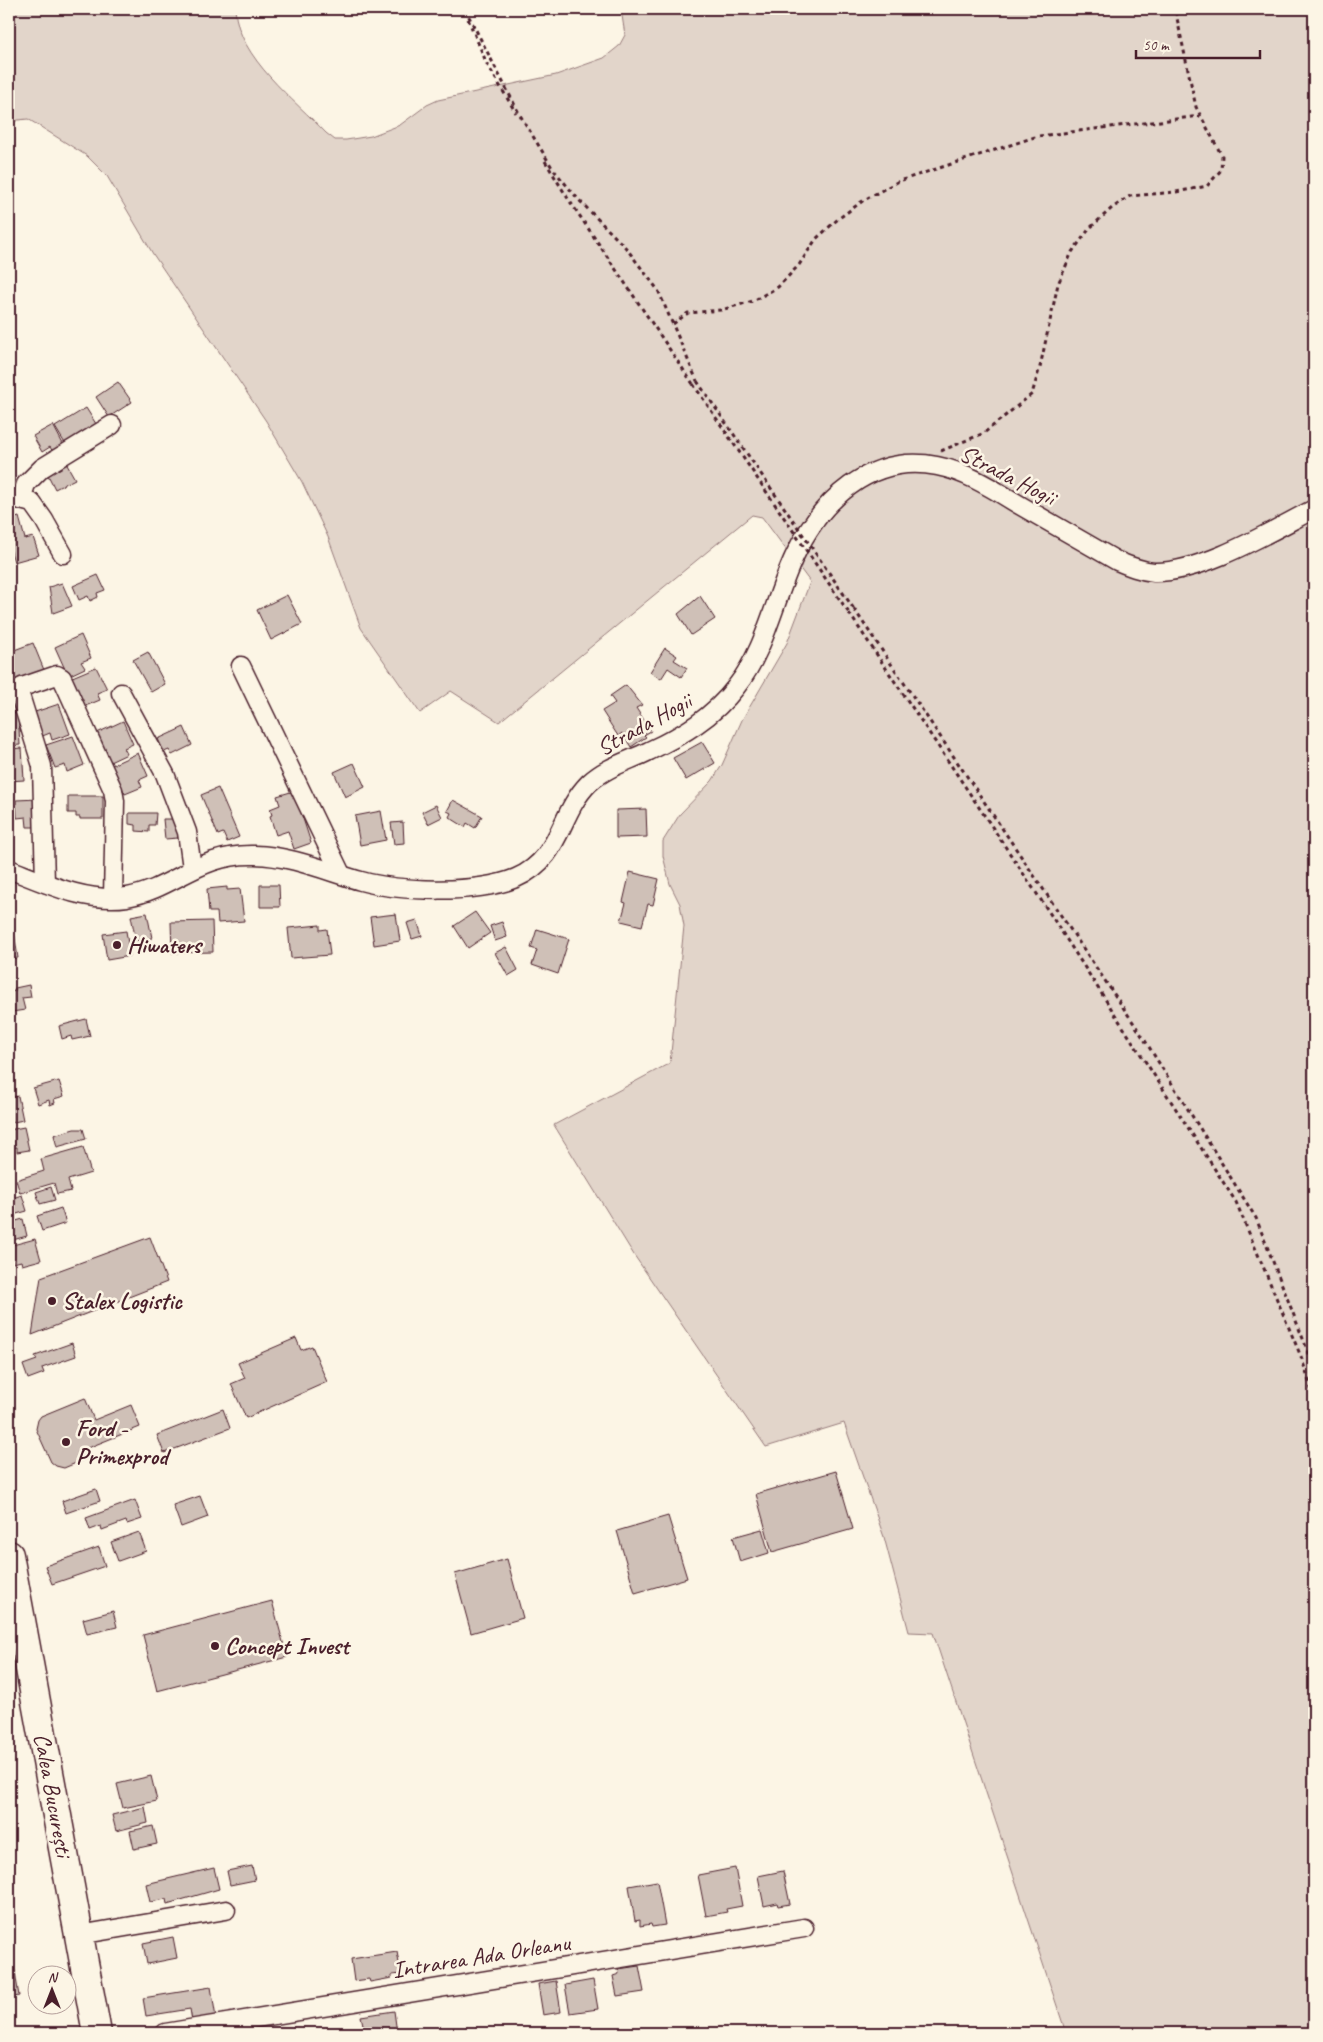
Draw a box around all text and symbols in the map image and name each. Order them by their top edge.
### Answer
scale bar [1136,28,1259,60]
text: 50 m [1143,36,1170,55]
street label: Strada Hogii [955,438,1063,513]
street label: Strada Hogii [591,685,699,762]
place label: Hiwaters [127,930,204,960]
marker: Hiwaters [111,939,123,951]
place label: Stalex Logistic [62,1286,183,1316]
marker: Stalex Logistic [46,1295,58,1307]
place label: Ford - Primexprod [76,1413,172,1471]
marker: Ford - Primexprod [60,1436,72,1448]
place label: Concept Invest [225,1631,352,1661]
marker: Concept Invest [209,1640,221,1652]
street label: Calea București [27,1731,80,1862]
street label: Intrarea Ada Orleanu [390,1927,574,1985]
north arrow [28,1964,78,2014]
text: N [48,1969,59,1986]

